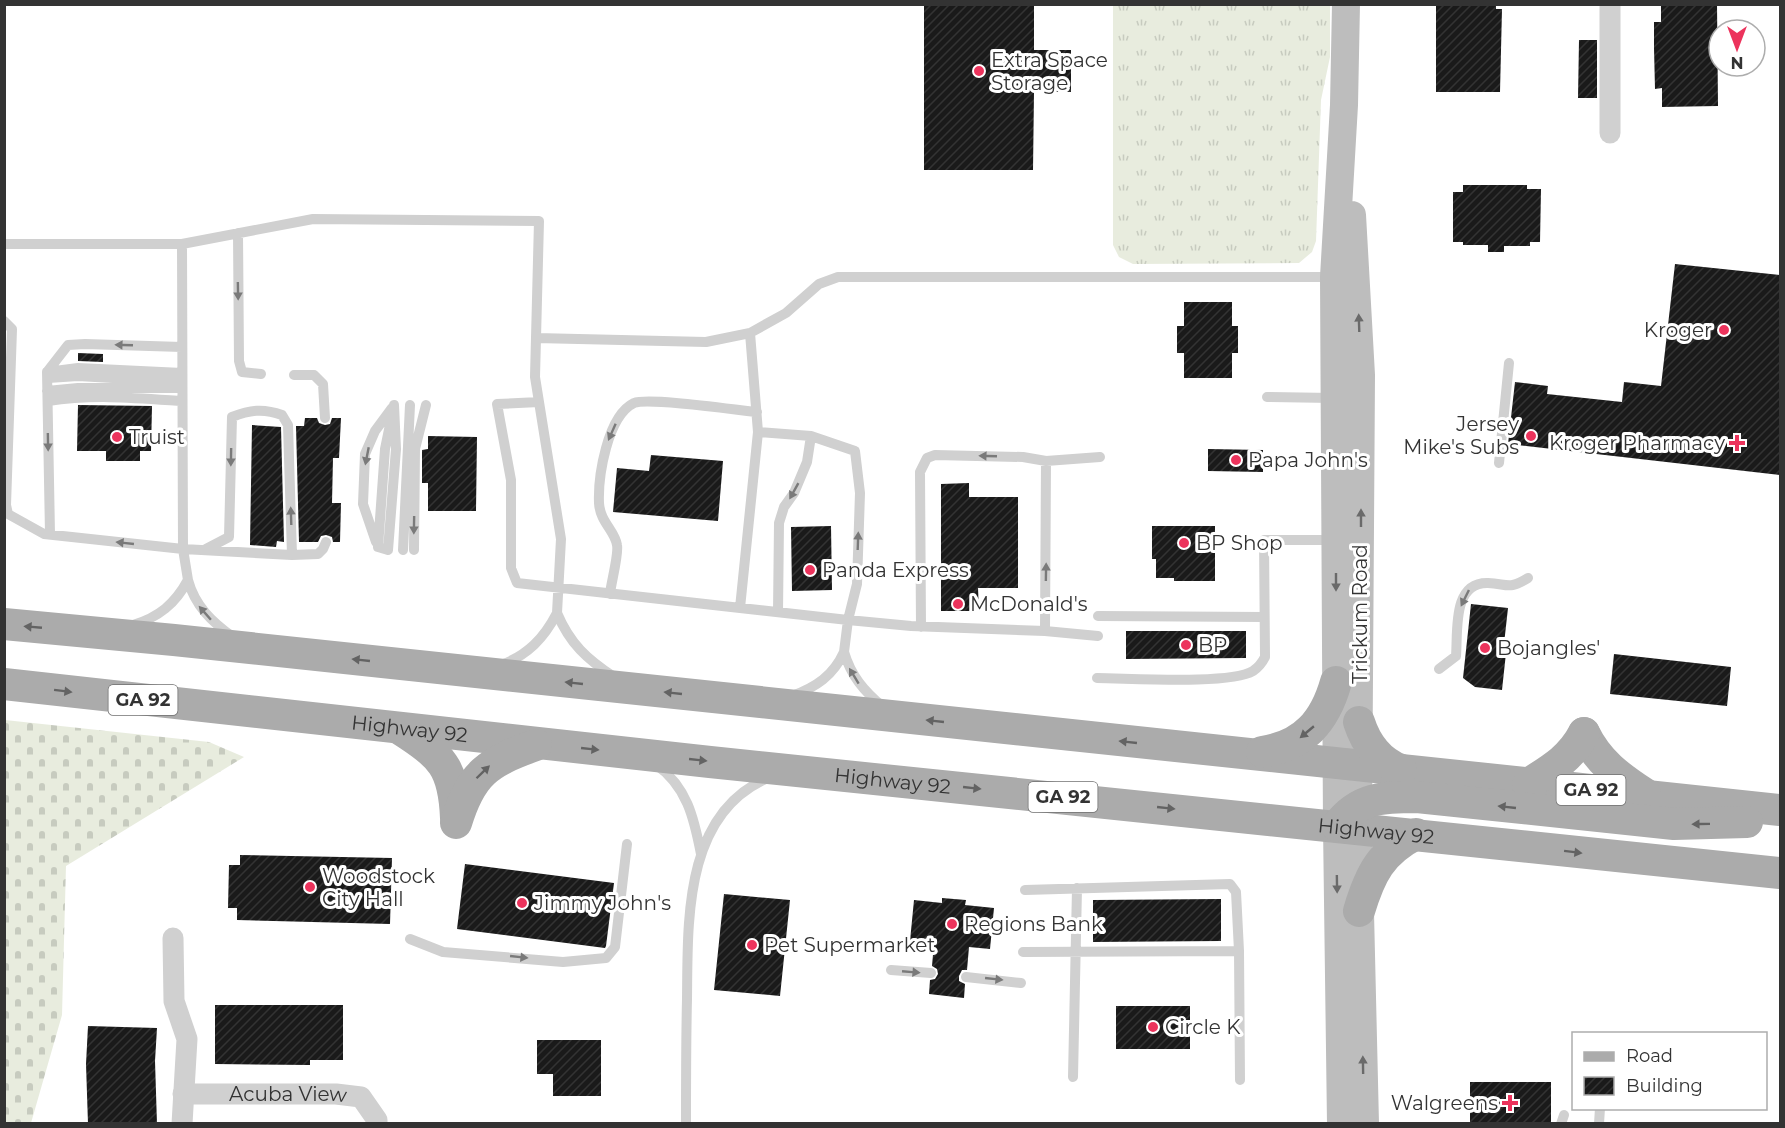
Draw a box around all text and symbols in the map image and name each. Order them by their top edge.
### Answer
north arrow [1707,18,1767,78]
place label: Extra Space Storage [991,48,1108,95]
text: N [1731,53,1743,72]
marker: Extra Space Storage [972,64,986,78]
one-way arrow [233,282,243,301]
one-way arrow [1355,314,1364,333]
place label: Kroger [1644,318,1712,342]
marker: Kroger [1717,323,1731,337]
one-way arrow [114,340,133,349]
place label: Jersey Mike's Subs [1403,412,1519,459]
one-way arrow [607,424,617,442]
place label: Truist [129,425,185,449]
marker: Jersey Mike's Subs [1524,429,1538,443]
marker: Truist [110,430,124,444]
place label: Kroger Pharmacy [1549,431,1725,455]
one-way arrow [43,432,53,451]
marker: Kroger Pharmacy [1730,436,1744,450]
one-way arrow [226,447,236,466]
one-way arrow [362,447,371,466]
place label: Papa John's [1248,448,1368,472]
one-way arrow [978,451,997,461]
marker: Papa John's [1229,453,1243,467]
one-way arrow [789,483,799,500]
one-way arrow [286,506,296,525]
one-way arrow [1356,509,1366,528]
one-way arrow [409,516,419,535]
place label: BP Shop [1196,531,1283,555]
one-way arrow [854,532,863,551]
marker: BP Shop [1177,536,1191,550]
one-way arrow [115,538,134,547]
street label: Trickum Road [1348,544,1372,684]
place label: Panda Express [822,558,969,582]
marker: Panda Express [803,563,817,577]
one-way arrow [1041,563,1051,582]
one-way arrow [1331,573,1341,592]
one-way arrow [1460,589,1469,606]
place label: McDonald's [970,592,1088,616]
marker: McDonald's [951,597,965,611]
one-way arrow [199,606,212,621]
one-way arrow [23,622,42,632]
place label: BP [1198,633,1227,657]
place label: Bojangles' [1497,636,1600,660]
marker: BP [1179,638,1193,652]
marker: Bojangles' [1478,641,1492,655]
one-way arrow [351,655,370,665]
one-way arrow [849,668,860,684]
one-way arrow [564,678,583,688]
road number: GA 92 [108,685,178,715]
one-way arrow [53,686,72,696]
one-way arrow [663,688,682,698]
street label: Highway 92 [350,710,469,747]
one-way arrow [925,716,944,726]
one-way arrow [1299,725,1315,738]
one-way arrow [1119,737,1138,746]
one-way arrow [581,744,600,754]
one-way arrow [688,755,707,765]
street label: Highway 92 [833,763,952,799]
one-way arrow [475,766,489,780]
road number: GA 92 [1556,775,1626,805]
road number: GA 92 [1028,782,1098,812]
one-way arrow [962,783,981,793]
one-way arrow [1498,802,1517,812]
one-way arrow [1156,803,1175,813]
street label: Highway 92 [1317,813,1436,849]
one-way arrow [1692,819,1711,829]
one-way arrow [1564,847,1583,857]
place label: Woodstock City Hall [322,864,435,911]
one-way arrow [1332,875,1342,894]
marker: Woodstock City Hall [303,880,317,894]
place label: Jimmy John's [533,891,671,915]
marker: Jimmy John's [515,896,529,910]
place label: Regions Bank [964,912,1103,936]
marker: Regions Bank [945,917,959,931]
place label: Pet Supermarket [764,933,935,957]
marker: Pet Supermarket [745,938,759,952]
one-way arrow [510,953,529,962]
one-way arrow [901,967,920,977]
one-way arrow [984,974,1003,984]
place label: Circle K [1165,1015,1241,1039]
marker: Circle K [1146,1020,1160,1034]
legend [1572,1032,1767,1110]
text: Road [1626,1045,1673,1067]
one-way arrow [1358,1056,1367,1075]
text: Building [1626,1075,1703,1097]
street label: Acuba View [229,1081,349,1107]
place label: Walgreens [1391,1091,1498,1115]
marker: Walgreens [1503,1096,1517,1110]

